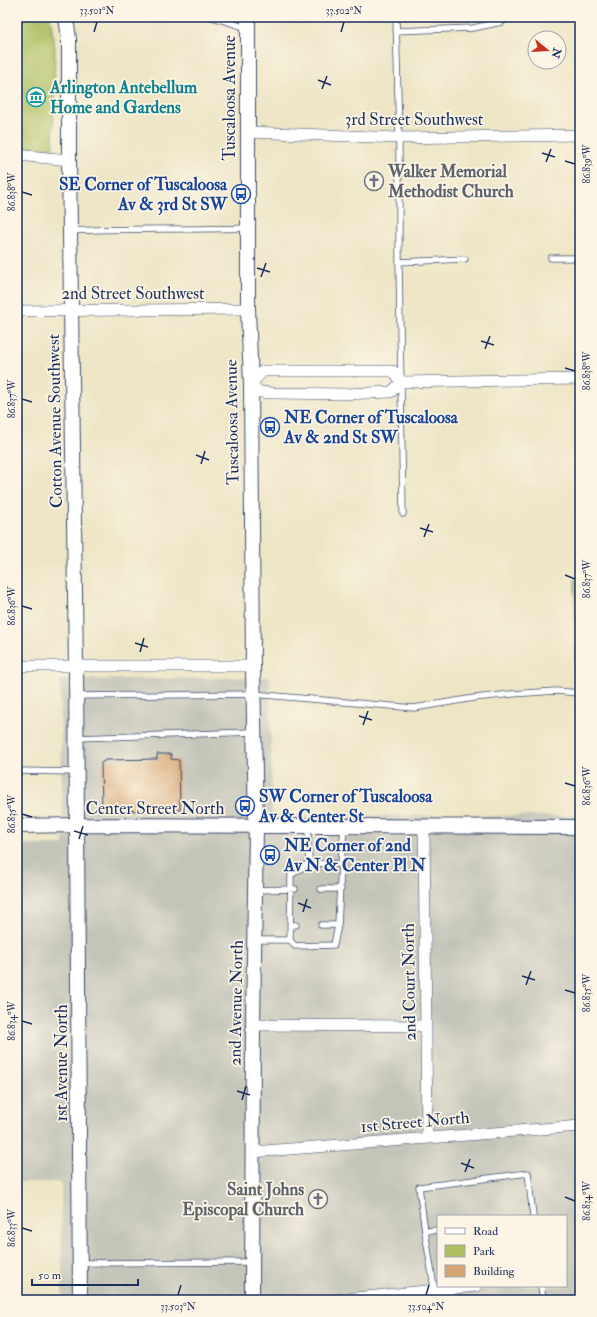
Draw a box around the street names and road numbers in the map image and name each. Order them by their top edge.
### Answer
street label: Tuscaloosa Avenue [219,35,240,161]
street label: 3rd Street Southwest [345,109,484,130]
street label: 2nd Street Southwest [61,283,205,304]
street label: Cotton Avenue Southwest [43,333,67,508]
street label: Tuscaloosa Avenue [220,359,244,485]
street label: Center Street North [85,798,225,819]
street label: 2nd Court North [397,923,421,1041]
street label: 2nd Avenue North [224,940,248,1066]
street label: 1st Avenue North [51,1004,72,1122]
street label: 1st Street North [360,1107,470,1137]

